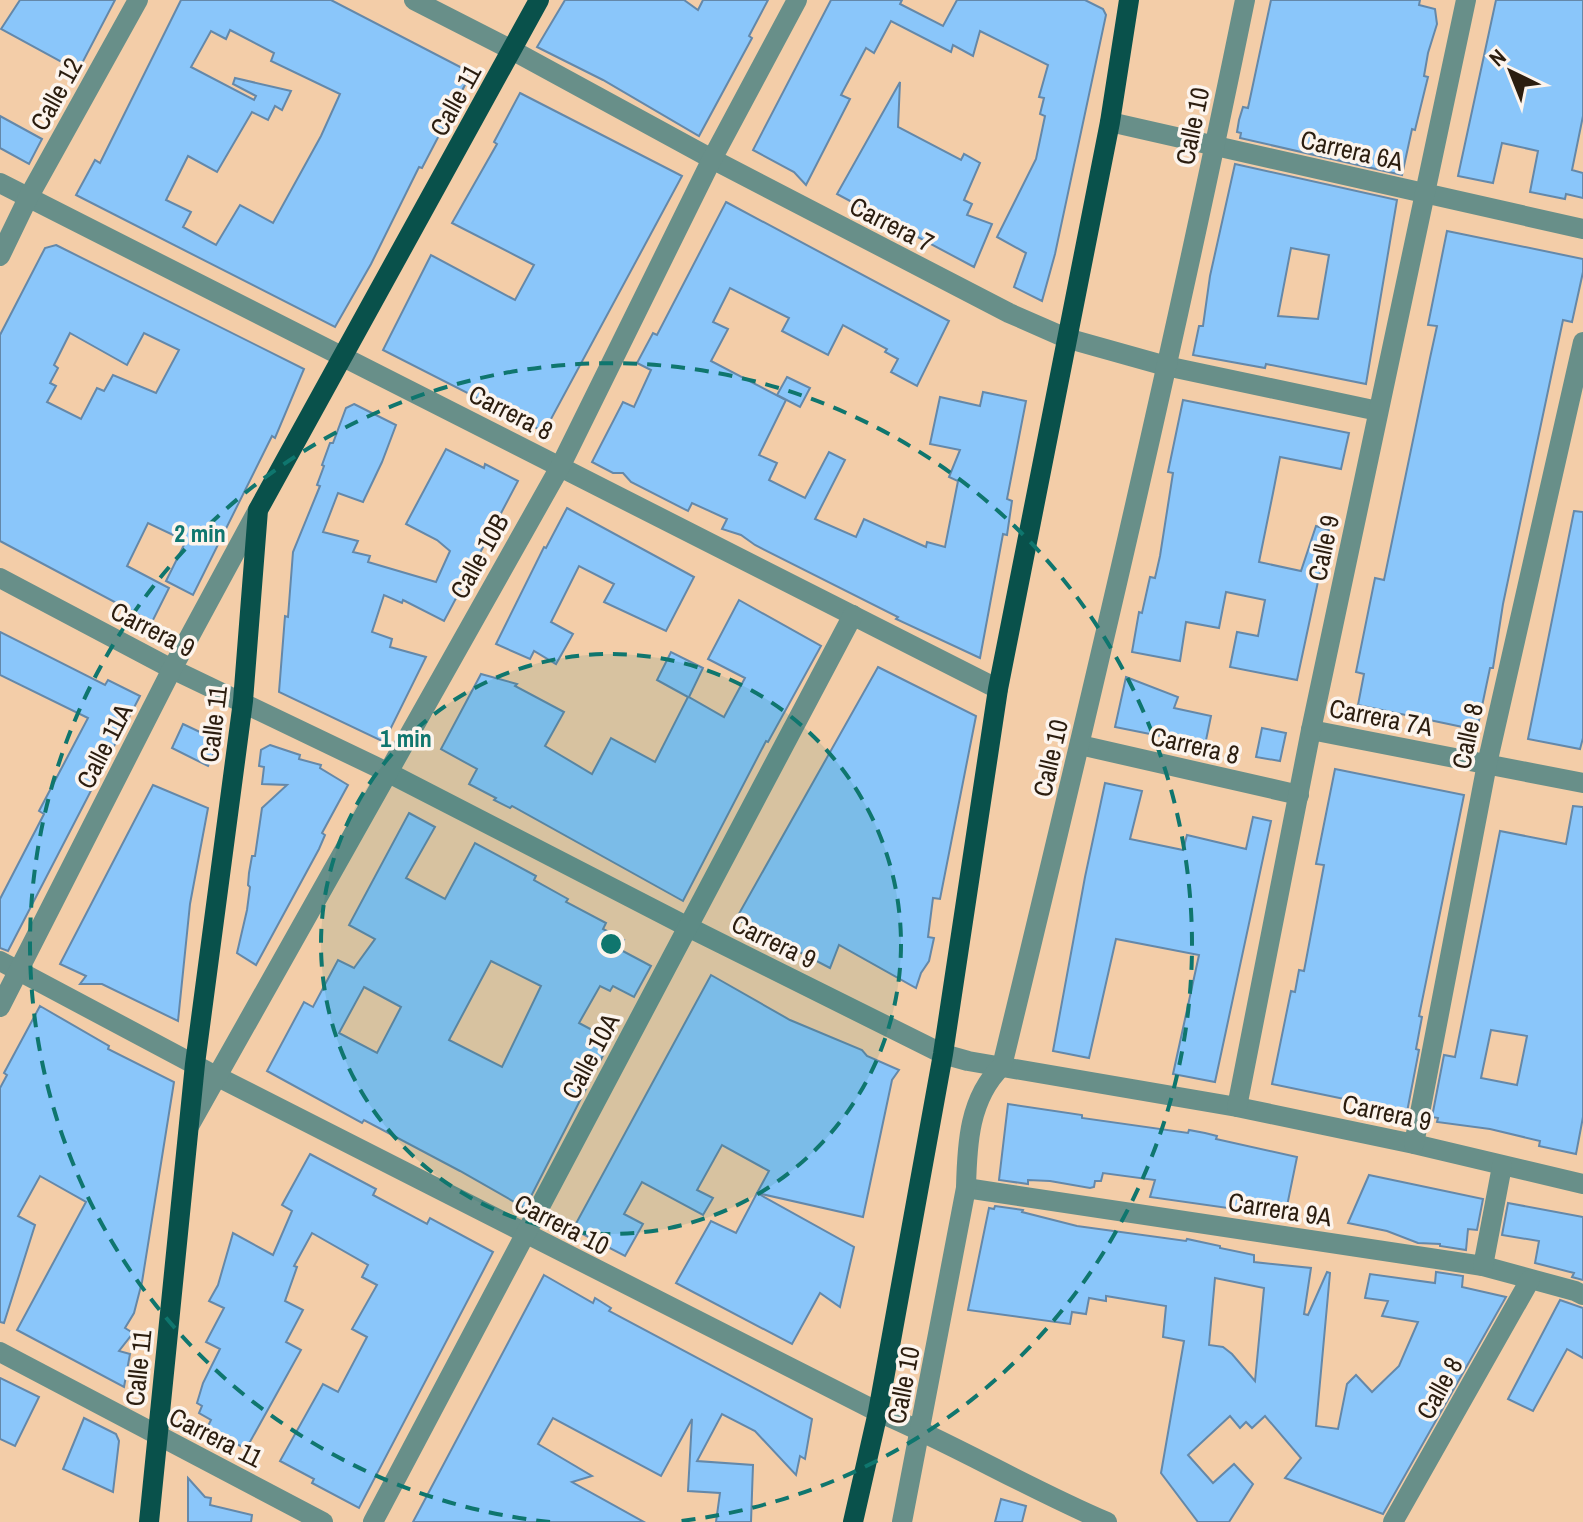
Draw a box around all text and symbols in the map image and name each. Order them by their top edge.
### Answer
north arrow [1471,32,1551,112]
text: N [1482,42,1512,73]
street label: Calle 12 [22,51,90,137]
street label: Calle 11 [421,58,489,142]
street label: Calle 10 [1167,84,1217,168]
street label: Carrera 6A [1297,121,1407,179]
street label: Carrera 7 [844,188,940,260]
street label: Carrera 8 [463,376,559,448]
street label: Calle 10B [441,507,517,605]
street label: Calle 9 [1299,512,1347,584]
text: 2 min [174,517,226,549]
street label: Carrera 9 [105,593,201,665]
street label: Calle 11 [191,684,235,764]
street label: Carrera 7A [1326,690,1436,744]
street label: Calle 11A [68,697,141,794]
street label: Calle 8 [1443,700,1491,772]
street label: Calle 10 [1024,716,1076,800]
street label: Carrera 8 [1147,718,1243,772]
text: 1 min [380,722,432,754]
street label: Carrera 9 [726,906,822,976]
centre of rings [597,930,625,958]
street label: Calle 10A [553,1006,628,1105]
street label: Carrera 9 [1339,1086,1435,1138]
street label: Carrera 9A [1226,1184,1335,1235]
street label: Carrera 10 [509,1185,615,1263]
street label: Calle 11 [117,1328,159,1408]
street label: Calle 10 [878,1343,928,1427]
street label: Calle 8 [1408,1350,1470,1426]
street label: Carrera 11 [163,1399,269,1475]

